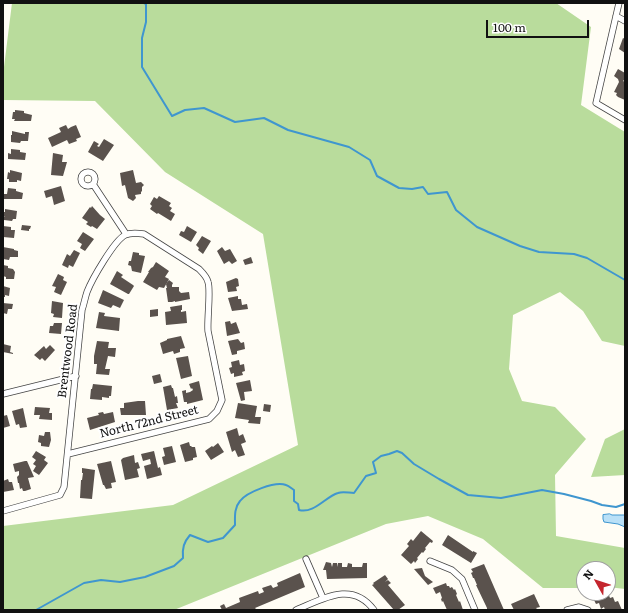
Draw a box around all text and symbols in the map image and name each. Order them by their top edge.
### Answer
scale bar [488,12,591,38]
text: 100 m [493,18,526,36]
street label: Brentwood Road [55,303,81,399]
street label: North 72nd Street [98,403,200,441]
north arrow [576,561,616,601]
text: N [578,565,597,583]

